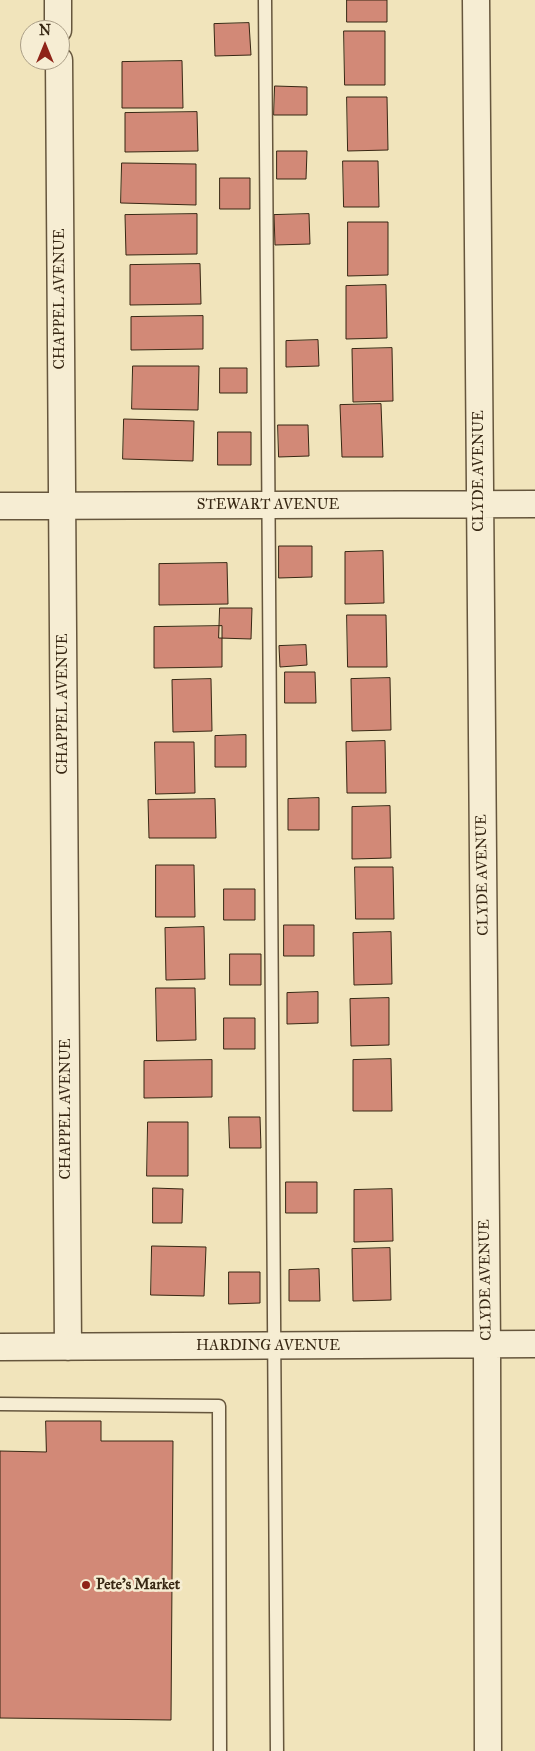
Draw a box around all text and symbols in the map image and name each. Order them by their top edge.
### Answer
north arrow [20,20,70,70]
text: N [39,22,51,39]
street label: CHAPPEL AVENUE [51,229,69,369]
street label: CLYDE AVENUE [470,410,488,532]
street label: STEWART AVENUE [197,496,339,514]
street label: CHAPPEL AVENUE [54,634,72,774]
street label: CLYDE AVENUE [473,814,493,936]
street label: CHAPPEL AVENUE [57,1039,75,1179]
street label: CLYDE AVENUE [476,1219,496,1341]
street label: HARDING AVENUE [196,1337,340,1355]
place label: Pete's Market [96,1576,180,1594]
marker: Pete's Market [80,1579,92,1591]

